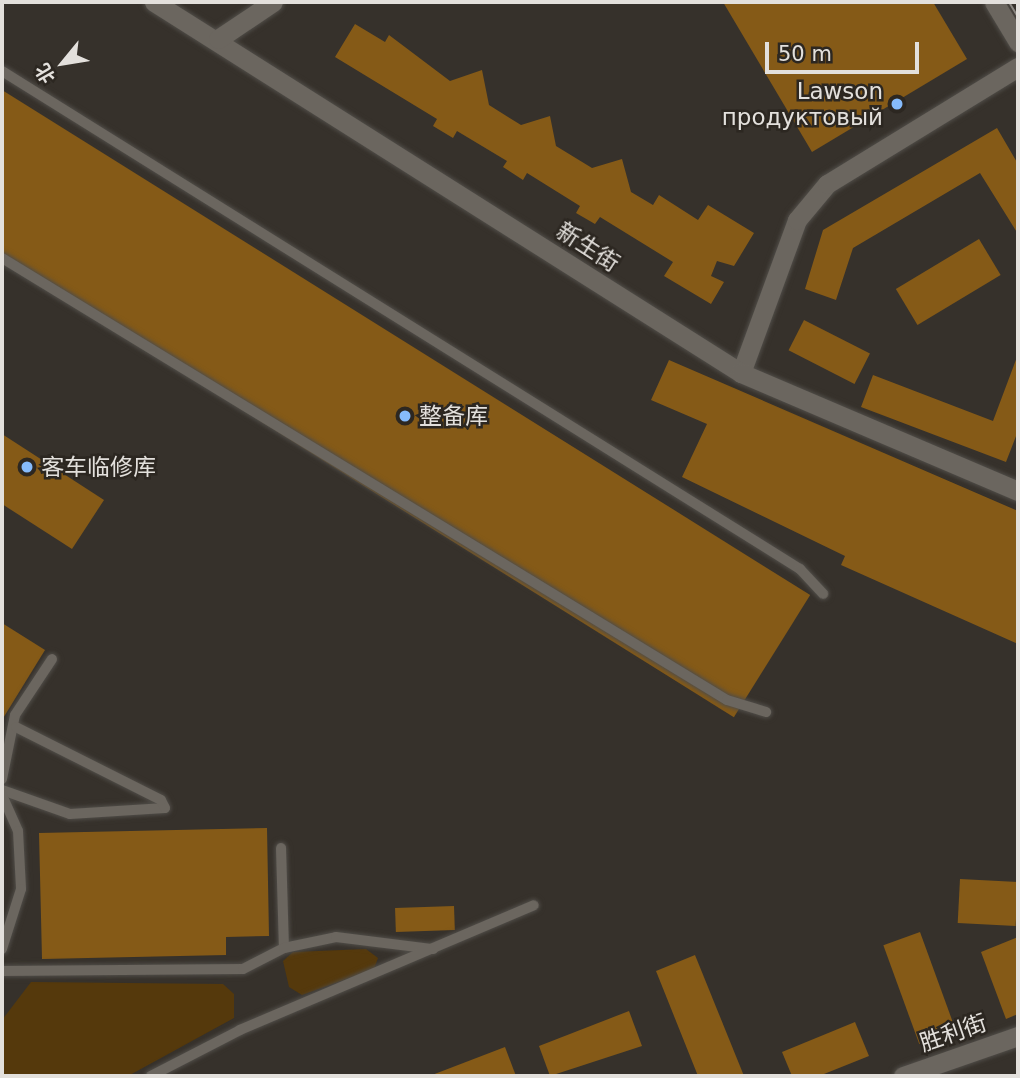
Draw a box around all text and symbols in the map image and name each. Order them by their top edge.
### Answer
north arrow [28,28,98,98]
scale bar [768,28,922,72]
text: 50 m [778,42,832,66]
text: 北 [31,60,59,87]
place label: Lawson продуктовый [722,77,883,131]
marker: Lawson продуктовый [889,96,905,112]
street label: 新生街 [552,217,624,277]
place label: 整备库 [419,402,488,430]
marker: 整备库 [397,408,413,424]
place label: 客车临修库 [41,453,156,481]
marker: 客车临修库 [19,459,35,475]
street label: 胜利街 [916,1009,990,1057]

